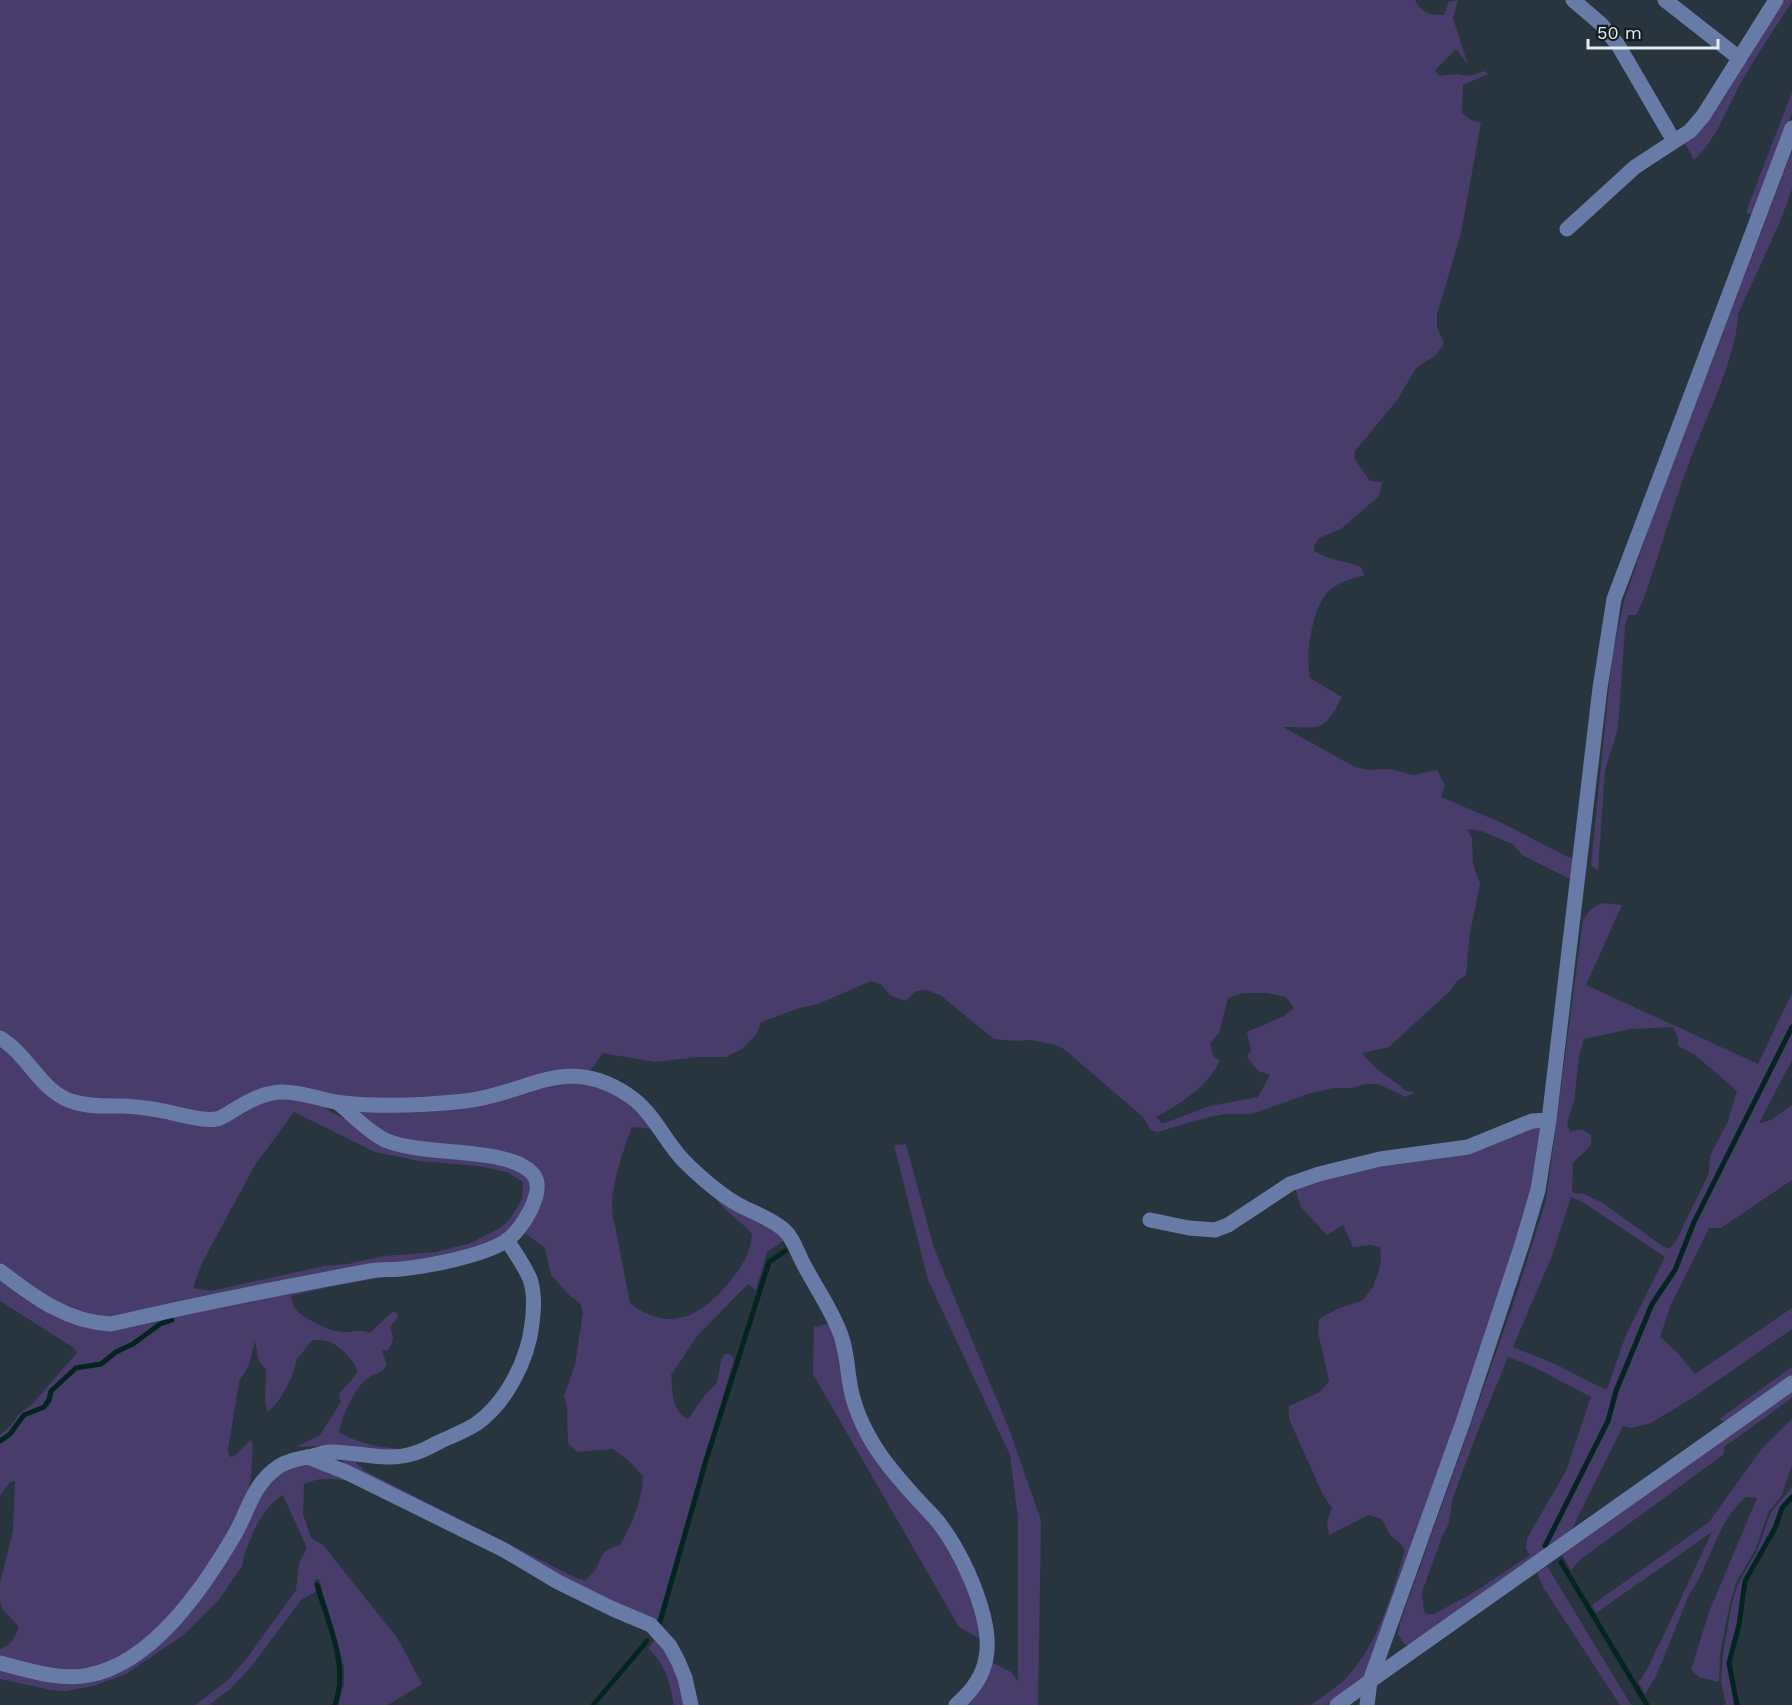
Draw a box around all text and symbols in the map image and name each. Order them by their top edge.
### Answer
scale bar [1588,12,1718,50]
text: 50 m [1597,22,1642,43]

